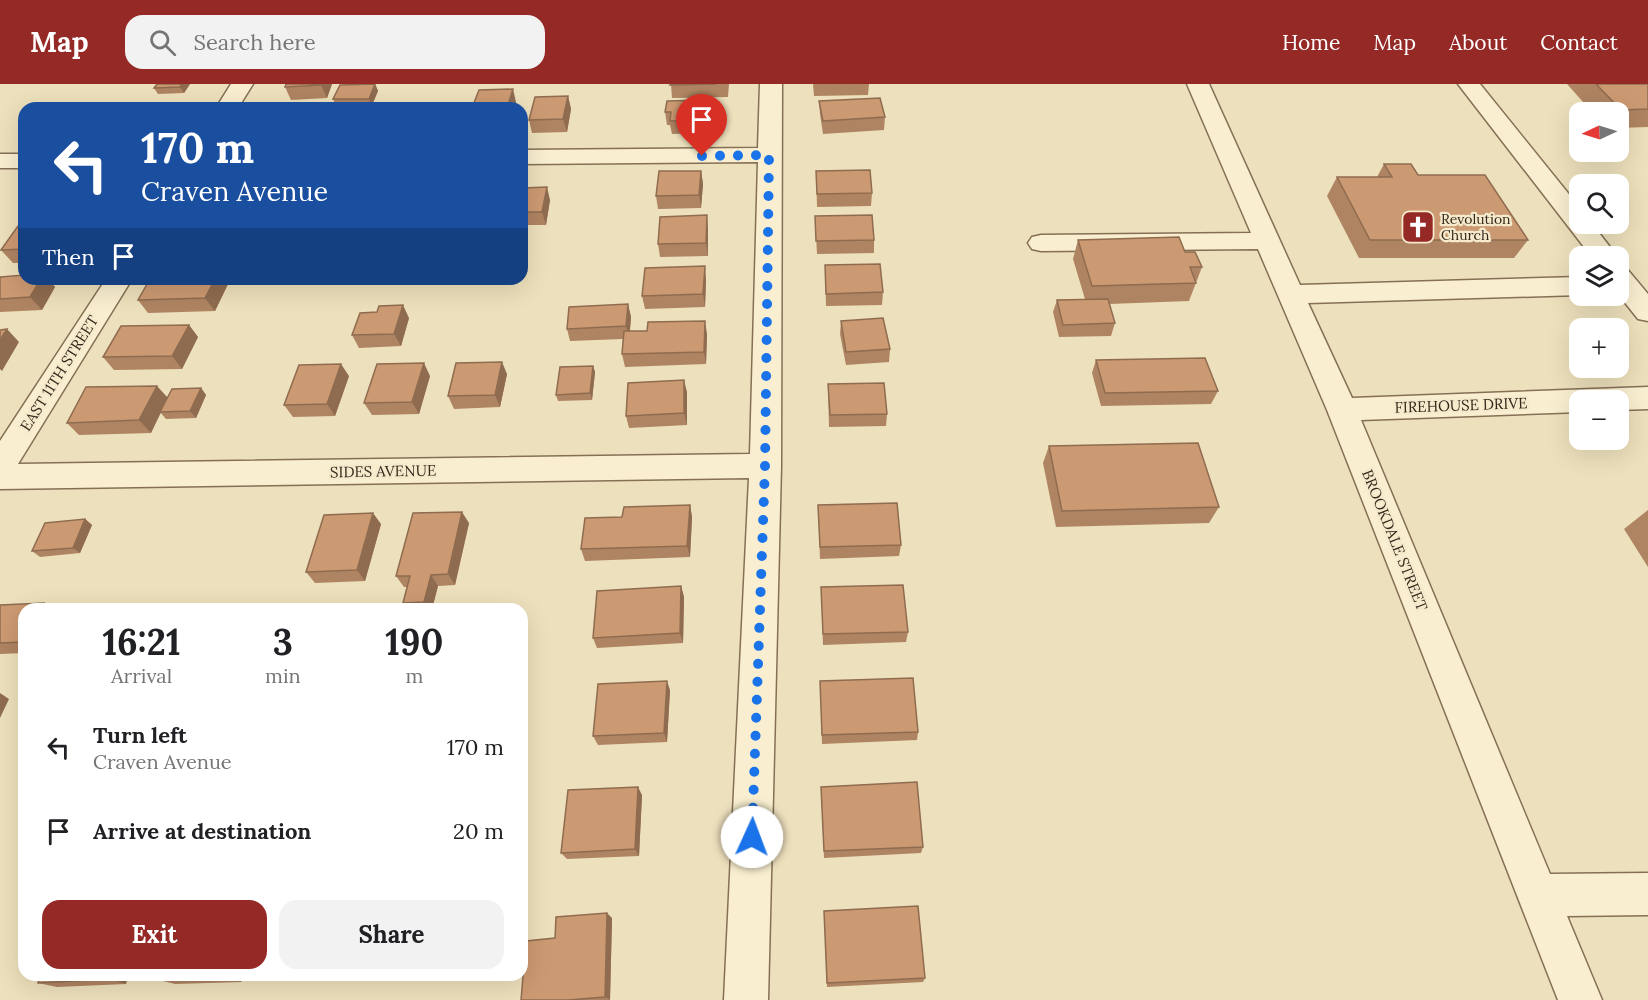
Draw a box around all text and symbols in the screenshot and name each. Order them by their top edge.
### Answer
search box [125,15,545,69]
text: Map [30,24,89,60]
icon: search [146,26,179,59]
text: Search here [194,28,316,56]
text: Home [1282,29,1340,56]
text: Map [1373,29,1416,56]
text: About [1449,29,1507,56]
text: Contact [1540,29,1618,56]
pin [676,94,727,156]
north arrow [1569,102,1629,162]
map controls [1569,102,1629,450]
icon: arrive [685,103,718,136]
text: 170 m [141,121,254,175]
icon: left [42,126,120,204]
text: Craven Avenue [141,174,328,208]
button: search [1569,174,1629,234]
church icon: Revolution Church [1400,209,1436,245]
place label: Revolution Church [1441,210,1511,244]
icon: arrive [107,240,140,273]
text: Then [42,243,95,271]
button: layers [1569,246,1629,306]
street label: EAST 11TH STREET [16,311,102,434]
button: + [1569,318,1629,378]
button: − [1569,390,1629,450]
street label: FIREHOUSE DRIVE [1394,393,1528,417]
street label: SIDES AVENUE [330,461,436,481]
street label: BROOKDALE STREET [1358,467,1432,614]
text: 16:21 [102,619,181,665]
text: 3 [273,619,293,665]
text: 190 [385,619,443,665]
text: Arrival [111,663,172,688]
text: min [265,663,301,688]
text: m [405,663,423,688]
text: Turn left [93,721,187,749]
icon: left [42,731,75,764]
text: 170 m [447,733,504,761]
text: Craven Avenue [93,749,232,774]
position arrow [720,805,784,869]
icon: arrive [42,815,75,848]
text: Arrive at destination [93,817,311,845]
text: 20 m [453,817,504,845]
button: Exit [42,900,267,969]
button: Share [279,900,504,969]

